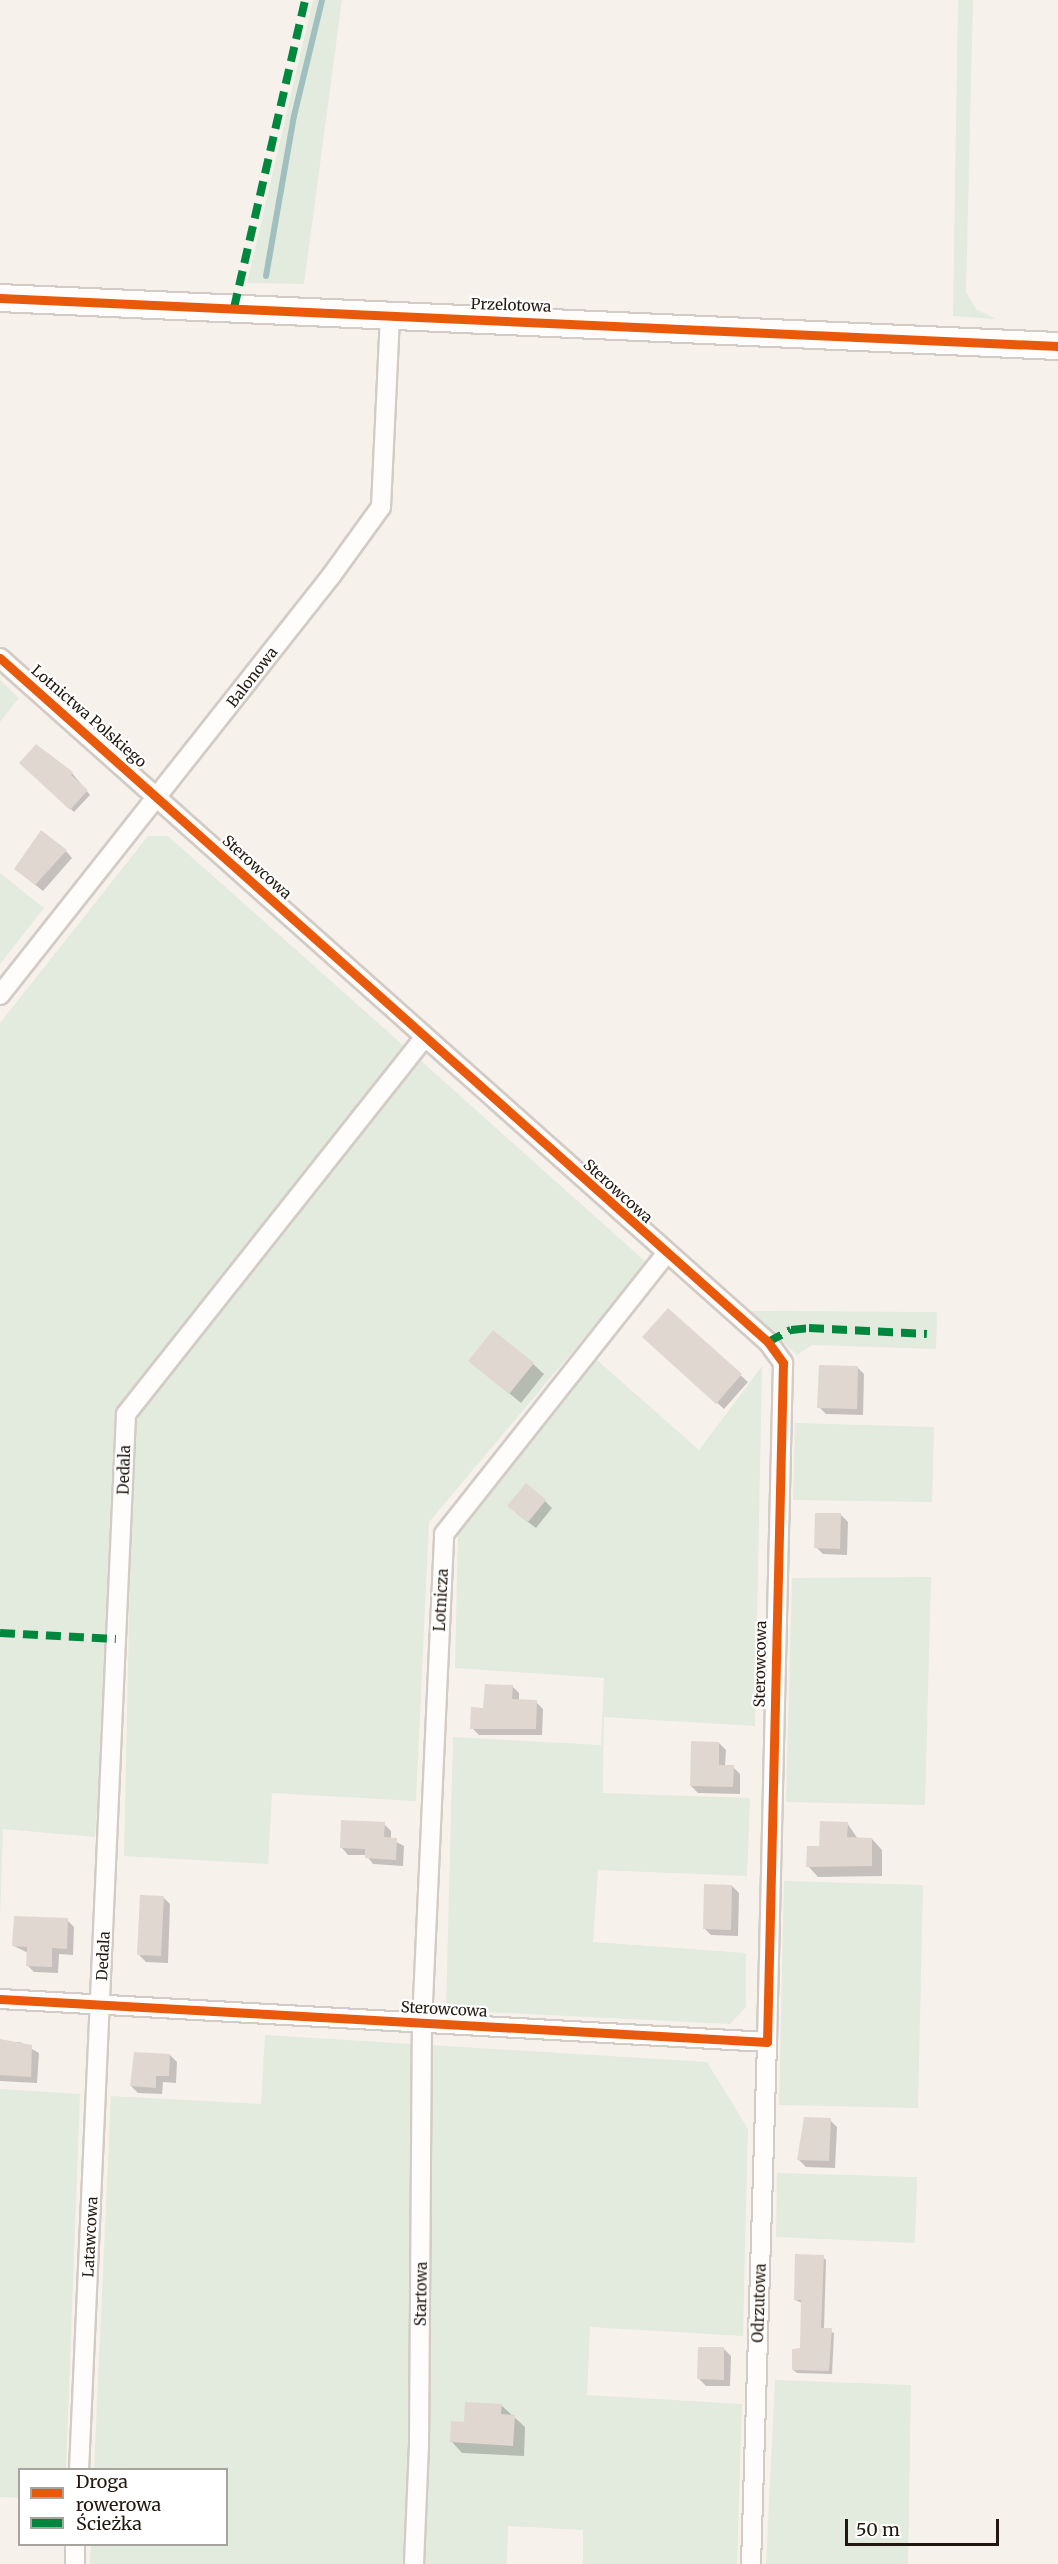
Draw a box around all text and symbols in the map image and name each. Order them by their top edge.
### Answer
street label: Przelotowa [470,295,552,315]
street label: Balonowa [223,643,281,711]
street label: Lotnictwa Polskiego [28,661,150,771]
street label: Sterowcowa [219,831,295,903]
street label: Sterowcowa [580,1155,656,1227]
street label: Dedala [114,1445,134,1495]
street label: Lotnicza [430,1568,452,1632]
street label: Sterowcowa [750,1620,770,1708]
street label: Dedala [93,1931,113,1981]
street label: Sterowcowa [400,1998,488,2020]
street label: Latawcowa [79,2196,101,2278]
street label: Startowa [411,2262,431,2326]
street label: Odrzutowa [749,2263,769,2343]
legend [18,2468,228,2546]
text: Droga rowerowa [76,2470,161,2516]
scale bar [848,2507,1002,2545]
text: Ścieżka [76,2512,142,2535]
text: 50 m [856,2518,900,2541]

